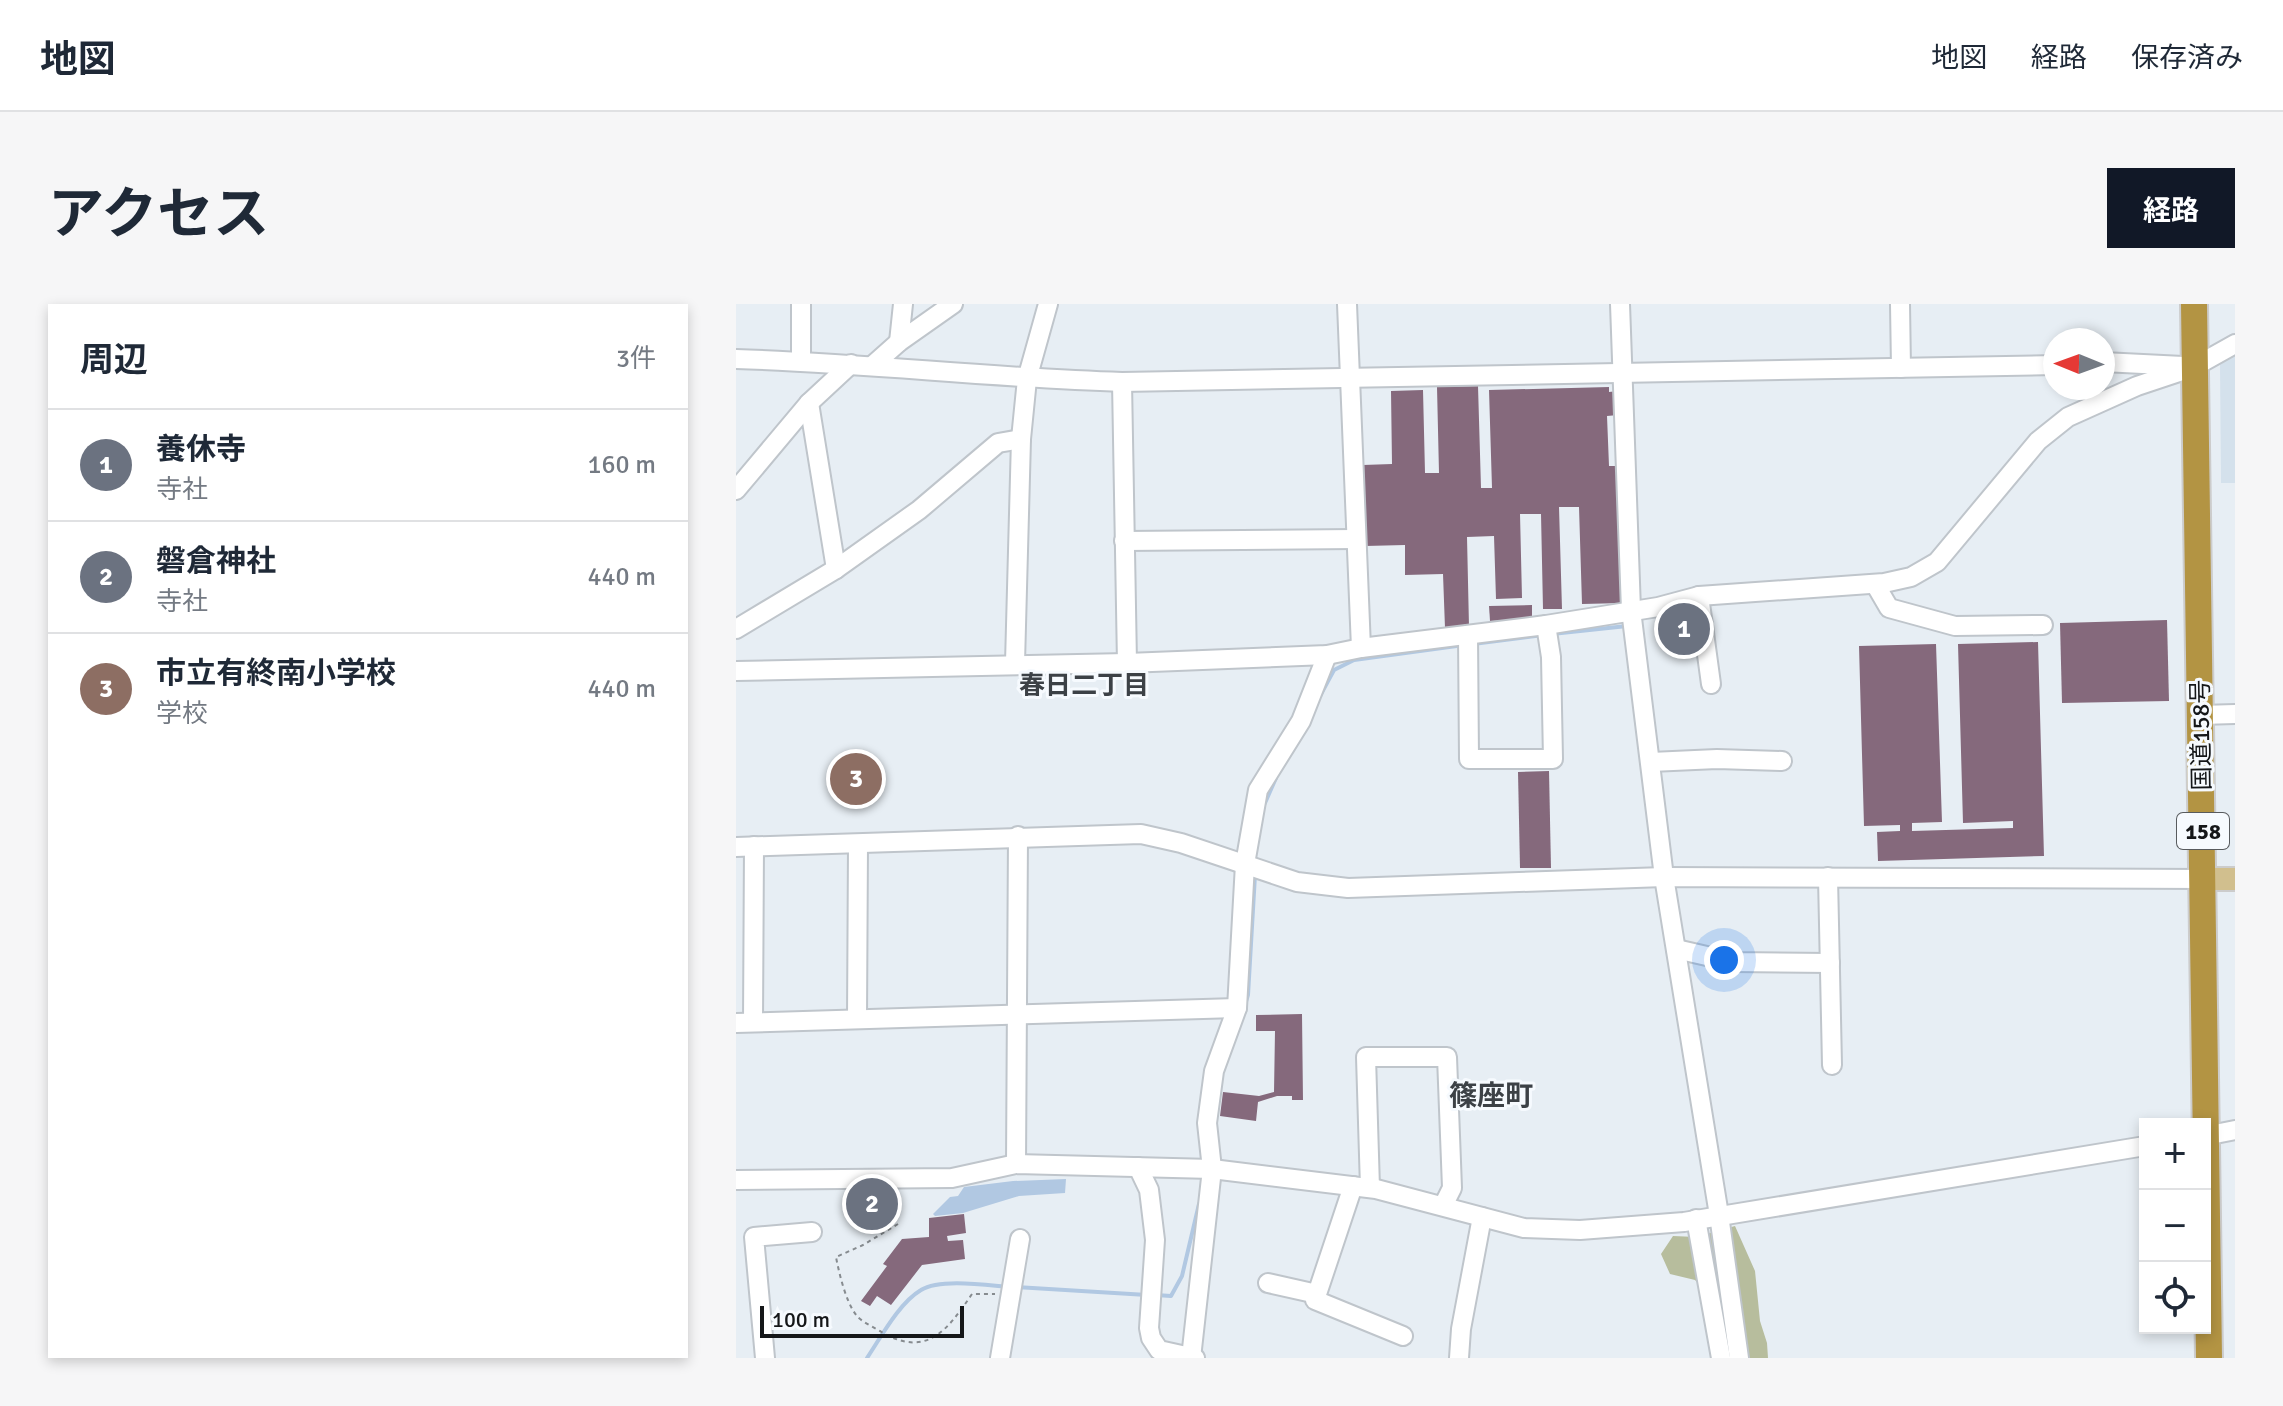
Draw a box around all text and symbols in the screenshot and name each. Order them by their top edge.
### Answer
text: 地図 [40,36,116,83]
text: 地図 [1931,41,1987,75]
text: 経路 [2031,41,2087,75]
text: 保存済み [2131,41,2243,75]
button: 経路 [2107,168,2235,248]
text: アクセス [48,180,269,249]
north arrow [2043,328,2115,400]
text: 周辺 [80,339,148,381]
text: 3件 [616,343,656,375]
text: 養休寺 [156,431,246,468]
text: 1 [99,449,113,481]
text: 160 m [587,449,656,481]
text: 寺社 [156,474,208,506]
text: 磐倉神社 [156,543,276,580]
text: 2 [99,561,113,593]
text: 440 m [587,561,656,593]
text: 寺社 [156,586,208,618]
pin: 1 [1658,599,1710,659]
text: 市立有終南小学校 [156,655,396,692]
district label: 春日二丁目 [1019,670,1149,702]
text: 3 [99,673,113,705]
text: 440 m [587,673,656,705]
street label: 国道158号 [2185,679,2217,791]
text: 学校 [156,698,208,730]
pin: 3 [830,749,882,809]
road number: 158 [2177,813,2229,849]
your location [1704,940,1744,980]
district label: 篠座町 [1449,1079,1533,1113]
map controls [2139,1118,2211,1334]
button: + [2139,1118,2211,1190]
pin: 2 [846,1174,898,1234]
button: − [2139,1190,2211,1262]
button: locate [2139,1262,2211,1334]
scale bar [760,1302,964,1338]
text: 100 m [772,1306,830,1333]

